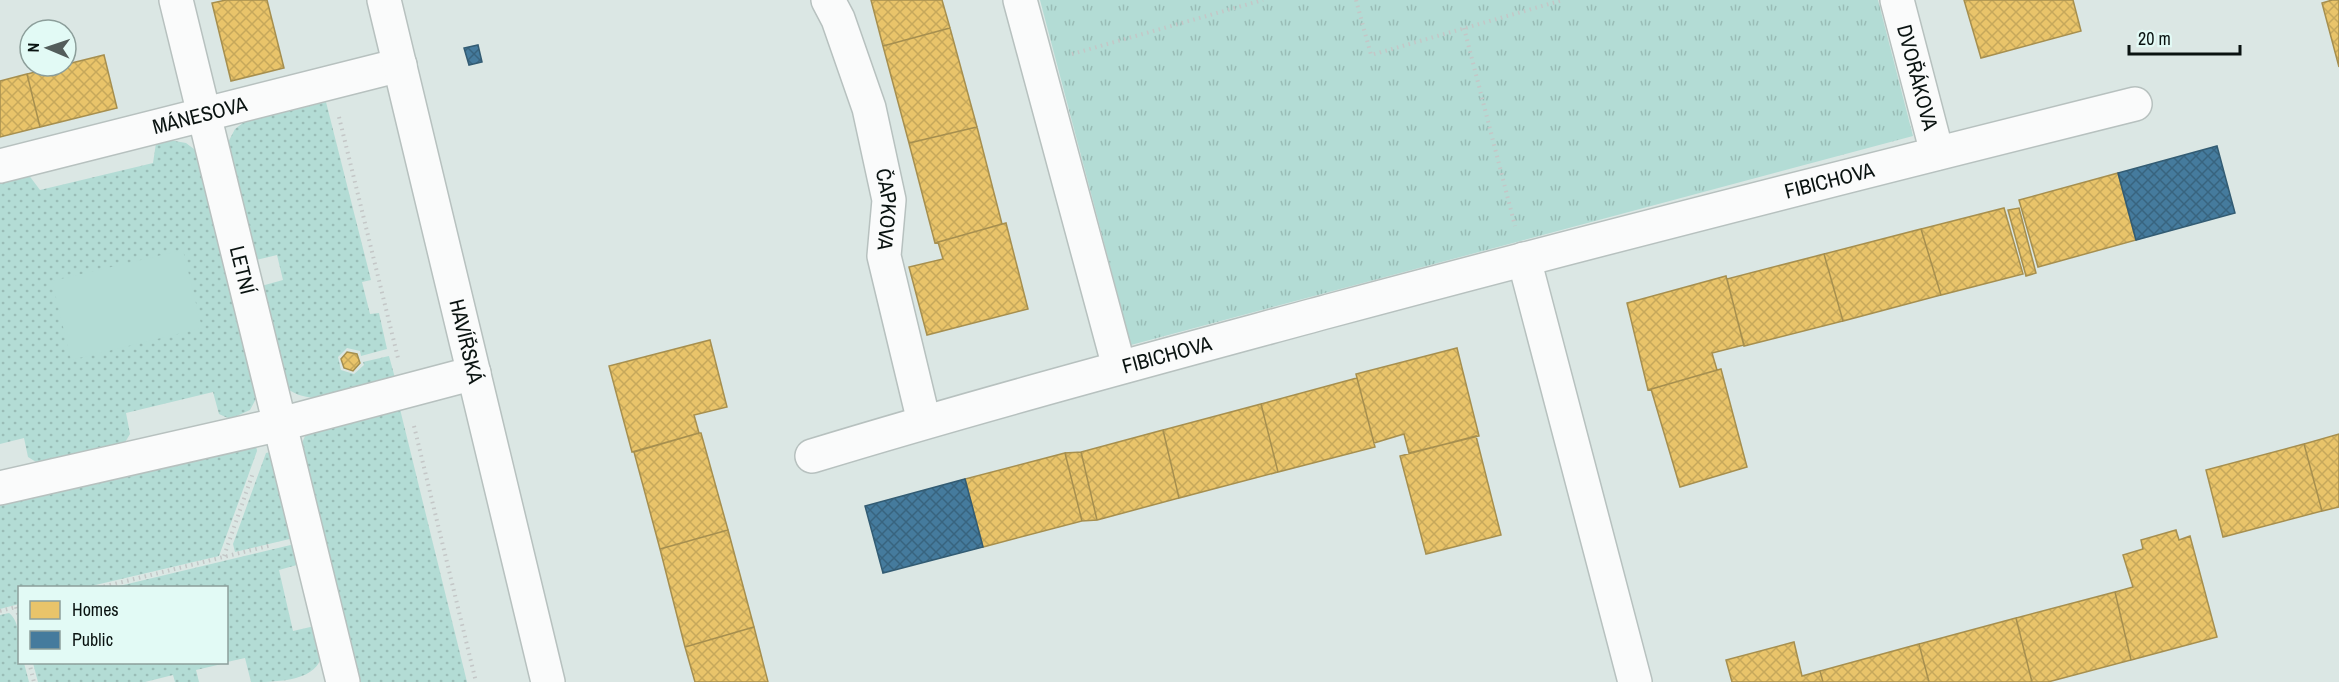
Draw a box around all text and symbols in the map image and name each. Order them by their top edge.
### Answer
north arrow [18,18,78,78]
scale bar [2129,18,2240,56]
street label: DVOŘÁKOVA [1890,21,1946,134]
text: 20 m [2138,26,2171,51]
text: N [22,42,44,53]
street label: MÁNESOVA [149,89,250,141]
street label: FIBICHOVA [1781,155,1878,206]
street label: ČAPKOVA [869,166,904,252]
street label: LETNÍ [223,243,263,297]
street label: HAVÍŘSKÁ [442,296,491,387]
street label: FIBICHOVA [1119,328,1215,381]
legend [18,586,228,664]
text: Homes [72,597,119,622]
text: Public [72,627,113,652]

